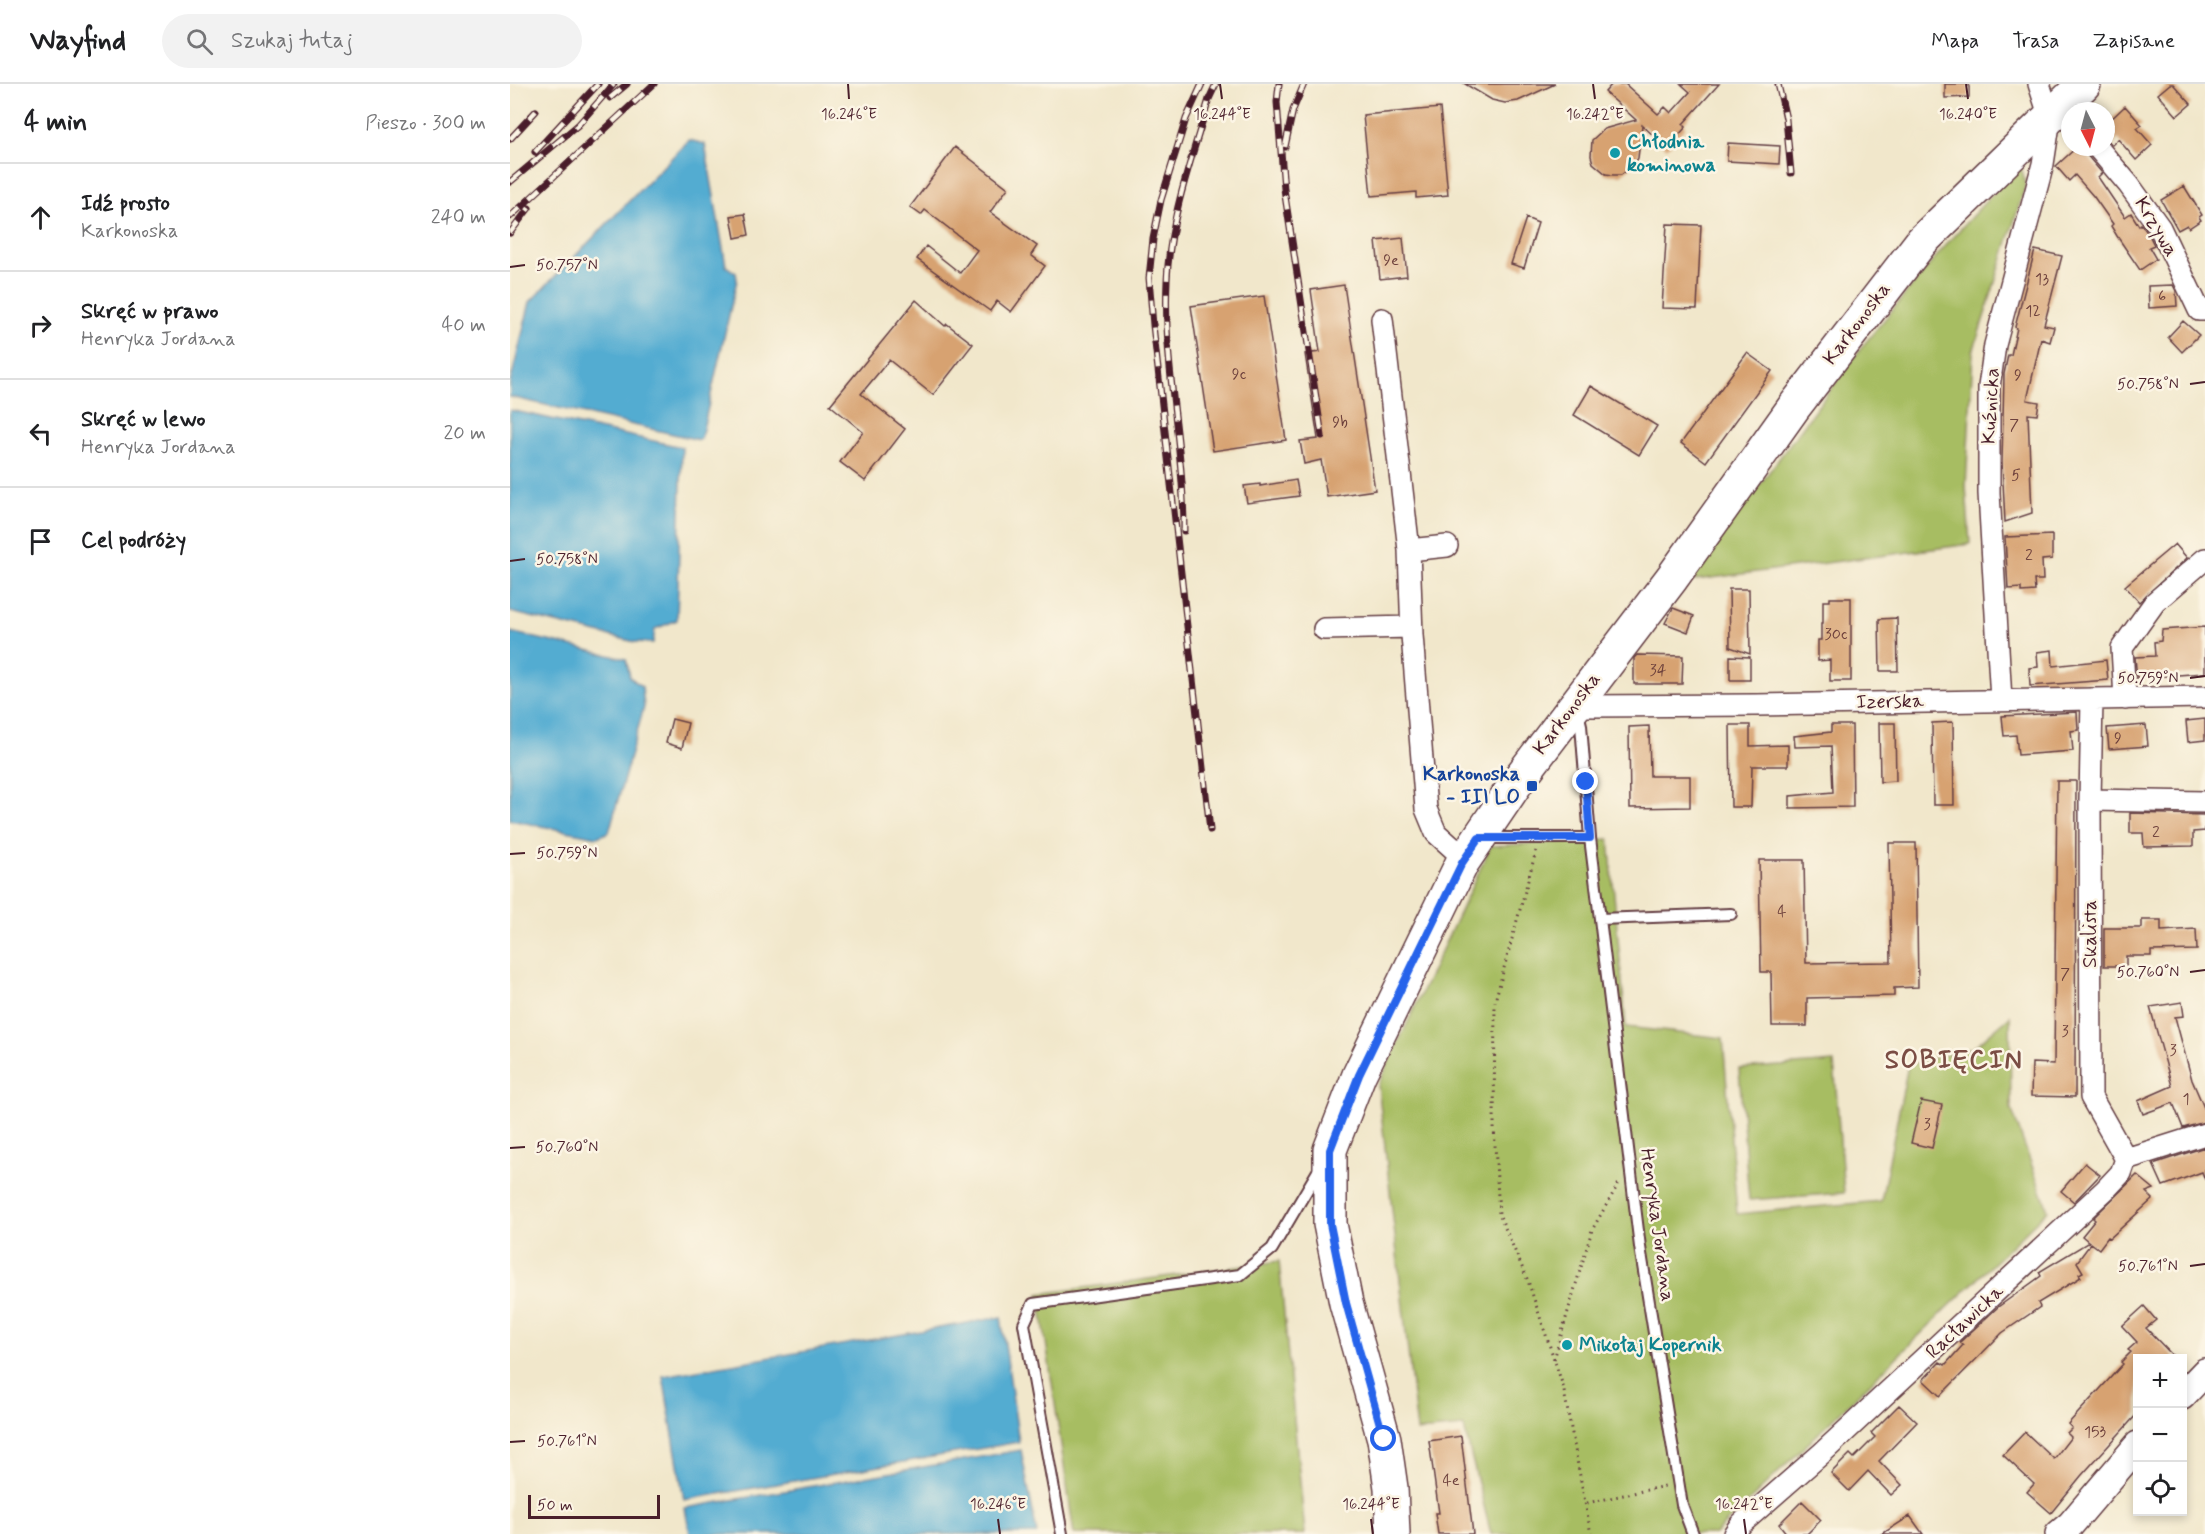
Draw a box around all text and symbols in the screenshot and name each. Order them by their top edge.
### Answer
search box [162,14,582,68]
text: Wayfind [30,23,126,60]
icon: search [183,25,216,58]
text: Szukaj tutaj [231,27,353,55]
text: Mapa [1931,27,1979,55]
text: Trasa [2012,27,2060,55]
text: Zapisane [2093,27,2175,55]
north arrow [2061,102,2115,156]
text: 16.246°E [821,105,877,125]
text: 16.244°E [1193,105,1251,125]
text: 16.242°E [1566,105,1624,125]
text: 16.240°E [1939,105,1997,125]
text: 4 min [24,106,87,140]
text: Pieszo · 300 m [365,110,486,137]
place label: Chłodnia kominowa [1627,129,1716,179]
marker: Chłodnia kominowa [1608,146,1622,160]
text: Idź prosto [81,190,170,218]
street label: Krzywa [2128,192,2184,262]
icon: ahead [24,201,57,234]
text: 240 m [431,204,486,231]
text: Karkonoska [81,218,178,245]
house number: 9e [1383,250,1399,271]
text: 50.757°N [536,256,598,276]
house number: 13 [2035,269,2049,290]
street label: Karkonoska [1817,277,1897,371]
house number: 6 [2158,286,2166,307]
text: Skręć w prawo [81,298,218,326]
house number: 12 [2025,301,2041,322]
icon: right [24,309,57,342]
text: 40 m [442,312,486,339]
text: Henryka Jordana [81,326,236,353]
house number: 9c [1232,364,1247,385]
house number: 9 [2014,365,2022,386]
street label: Kuźnicka [1976,367,2006,445]
text: 50.758°N [2117,375,2179,395]
text: Skręć w lewo [81,406,206,434]
house number: 9b [1332,412,1348,433]
house number: 7 [2009,415,2019,436]
icon: left [24,417,57,450]
text: 20 m [443,420,486,447]
text: Henryka Jordana [81,434,236,461]
house number: 5 [2011,465,2021,486]
icon: arrive [24,525,57,558]
text: Cel podróży [81,527,186,555]
house number: 2 [2025,545,2033,566]
text: 50.758°N [536,550,598,570]
house number: 30c [1825,624,1848,645]
house number: 34 [1650,660,1667,681]
street label: Karkonoska [1527,667,1607,761]
text: 50.759°N [2117,669,2179,689]
street label: Izerska [1856,688,1925,716]
house number: 9 [2114,728,2122,749]
place label: Karkonoska - III LO [1423,761,1520,811]
route end [1572,768,1598,794]
marker: Karkonoska - III LO [1525,779,1539,793]
house number: 2 [2152,822,2160,843]
text: 50.759°N [536,844,598,864]
street label: Skalista [2077,900,2104,968]
house number: 4 [1777,901,1787,922]
text: 50.760°N [2117,963,2179,983]
house number: 7 [2060,964,2070,985]
house number: 3 [2061,1021,2069,1042]
house number: 3 [2169,1040,2177,1061]
district label: SOBIĘCIN [1885,1044,2023,1078]
house number: 1 [2182,1089,2190,1110]
house number: 3 [1923,1114,1931,1135]
text: 50.760°N [536,1138,598,1158]
street label: Henryka Jordana [1633,1147,1681,1303]
text: 50.761°N [2118,1257,2178,1277]
street label: Racławicka [1920,1278,2011,1365]
place label: Mikołaj Kopernik [1579,1332,1722,1359]
marker: Mikołaj Kopernik [1560,1338,1574,1352]
map controls [2133,1354,2187,1516]
button: + [2133,1354,2187,1408]
button: − [2133,1408,2187,1462]
house number: 153 [2084,1422,2107,1443]
route start [1370,1425,1396,1451]
text: 50.761°N [537,1432,597,1452]
button: locate [2133,1462,2187,1516]
house number: 4e [1442,1470,1460,1491]
scale bar [528,1492,660,1520]
text: 50 m [537,1495,573,1516]
text: 16.246°E [970,1495,1026,1515]
text: 16.244°E [1342,1495,1400,1515]
text: 16.242°E [1715,1495,1773,1515]

